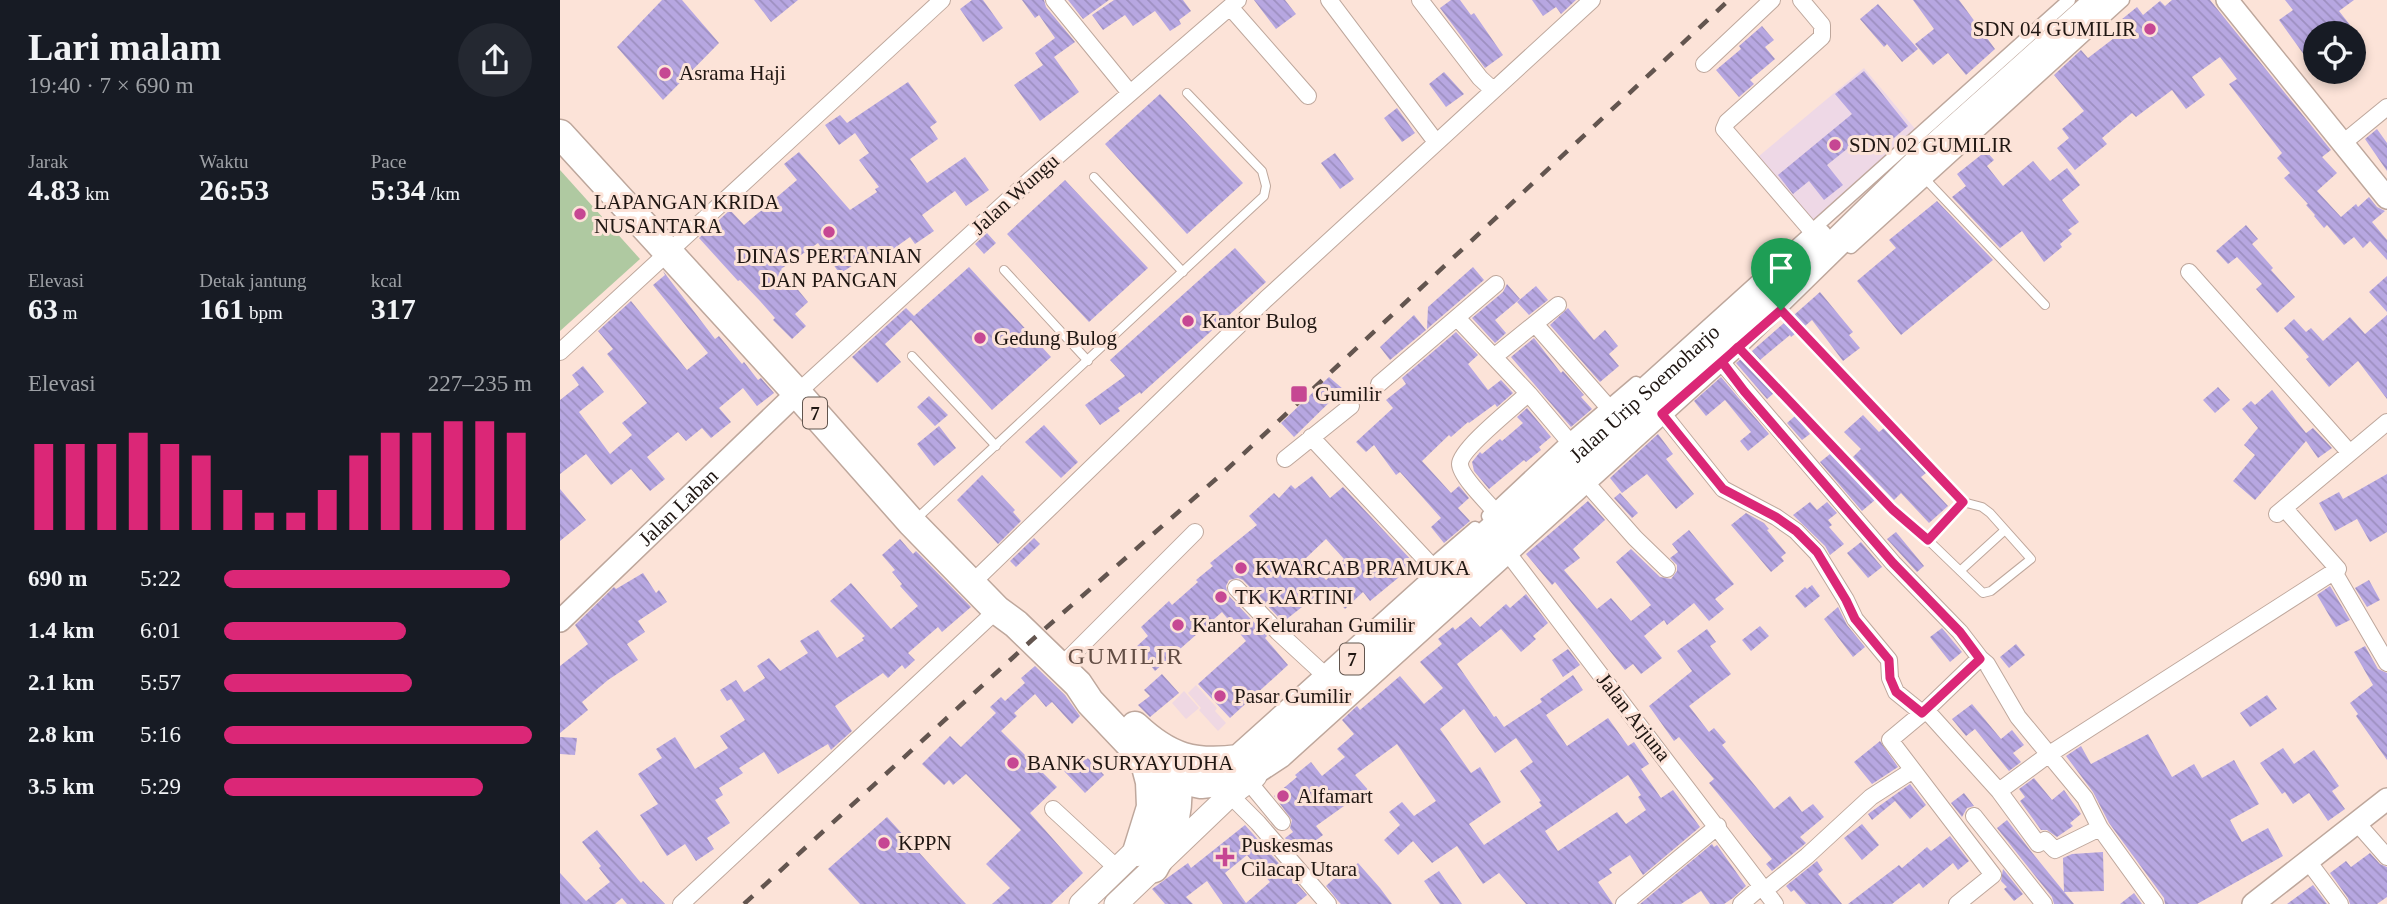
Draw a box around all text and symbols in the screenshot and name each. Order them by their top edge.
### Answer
place label: SDN 04 GUMILIR [1973,17,2136,41]
marker: SDN 04 GUMILIR [2142,21,2158,37]
map controls [2303,21,2366,84]
button: locate [2303,21,2366,84]
button: share [458,23,532,97]
text: Lari malam [28,26,221,68]
place label: Asrama Haji [679,61,786,85]
marker: Asrama Haji [657,65,673,81]
text: 19:40 · 7 × 690 m [28,73,194,98]
place label: SDN 02 GUMILIR [1849,133,2012,157]
marker: SDN 02 GUMILIR [1827,137,1843,153]
street label: Jalan Wungu [966,148,1064,239]
text: Jarak [28,151,68,172]
text: Waktu [199,151,248,172]
text: Pace [371,151,407,172]
text: 4.83 [28,173,81,206]
text: 26:53 [199,173,269,206]
text: 5:34 [371,173,426,206]
text: km [81,183,110,204]
text: /km [426,183,460,204]
place label: LAPANGAN KRIDA NUSANTARA [594,190,780,238]
marker: LAPANGAN KRIDA NUSANTARA [572,206,588,222]
marker: DINAS PERTANIAN DAN PANGAN [821,224,837,240]
pin [1751,238,1811,310]
place label: DINAS PERTANIAN DAN PANGAN [736,244,922,292]
icon: arrive [1762,249,1800,287]
text: Elevasi [28,270,84,291]
text: Detak jantung [199,270,306,291]
text: kcal [371,270,402,291]
text: 63 [28,292,58,325]
text: 161 [199,292,244,325]
text: 317 [371,292,416,325]
text: m [58,302,78,323]
text: bpm [244,302,283,323]
place label: Kantor Bulog [1202,309,1317,333]
marker: Kantor Bulog [1180,313,1196,329]
street label: Jalan Urip Soemoharjo [1565,320,1725,467]
place label: Gedung Bulog [994,326,1118,350]
marker: Gedung Bulog [972,330,988,346]
text: Elevasi [28,371,96,396]
text: 227–235 m [428,371,532,396]
place label: Gumilir [1315,382,1382,406]
marker: Gumilir [1289,384,1309,404]
road number: 7 [803,398,827,428]
street label: Jalan Laban [634,463,723,551]
place label: KWARCAB PRAMUKA [1255,556,1471,580]
marker: KWARCAB PRAMUKA [1233,560,1249,576]
text: 690 m [28,566,87,591]
text: 5:22 [140,566,181,591]
place label: TK KARTINI [1235,585,1353,609]
marker: TK KARTINI [1213,589,1229,605]
place label: Kantor Kelurahan Gumilir [1192,613,1415,637]
marker: Kantor Kelurahan Gumilir [1170,617,1186,633]
text: 1.4 km [28,618,94,643]
text: 6:01 [140,618,181,643]
district label: GUMILIR [1068,643,1184,669]
road number: 7 [1340,644,1364,674]
street label: Jalan Arjuna [1592,668,1676,767]
text: 2.1 km [28,670,94,695]
text: 5:57 [140,670,181,695]
place label: Pasar Gumilir [1234,684,1351,708]
marker: Pasar Gumilir [1212,688,1228,704]
text: 2.8 km [28,722,94,747]
text: 5:16 [140,722,181,747]
place label: BANK SURYAYUDHA [1027,751,1234,775]
marker: BANK SURYAYUDHA [1005,755,1021,771]
text: 3.5 km [28,774,94,799]
text: 5:29 [140,774,181,799]
place label: Alfamart [1297,784,1373,808]
marker: Alfamart [1275,788,1291,804]
place label: KPPN [898,831,952,855]
place label: Puskesmas Cilacap Utara [1241,833,1358,881]
marker: KPPN [876,835,892,851]
marker: Puskesmas Cilacap Utara [1215,847,1235,867]

